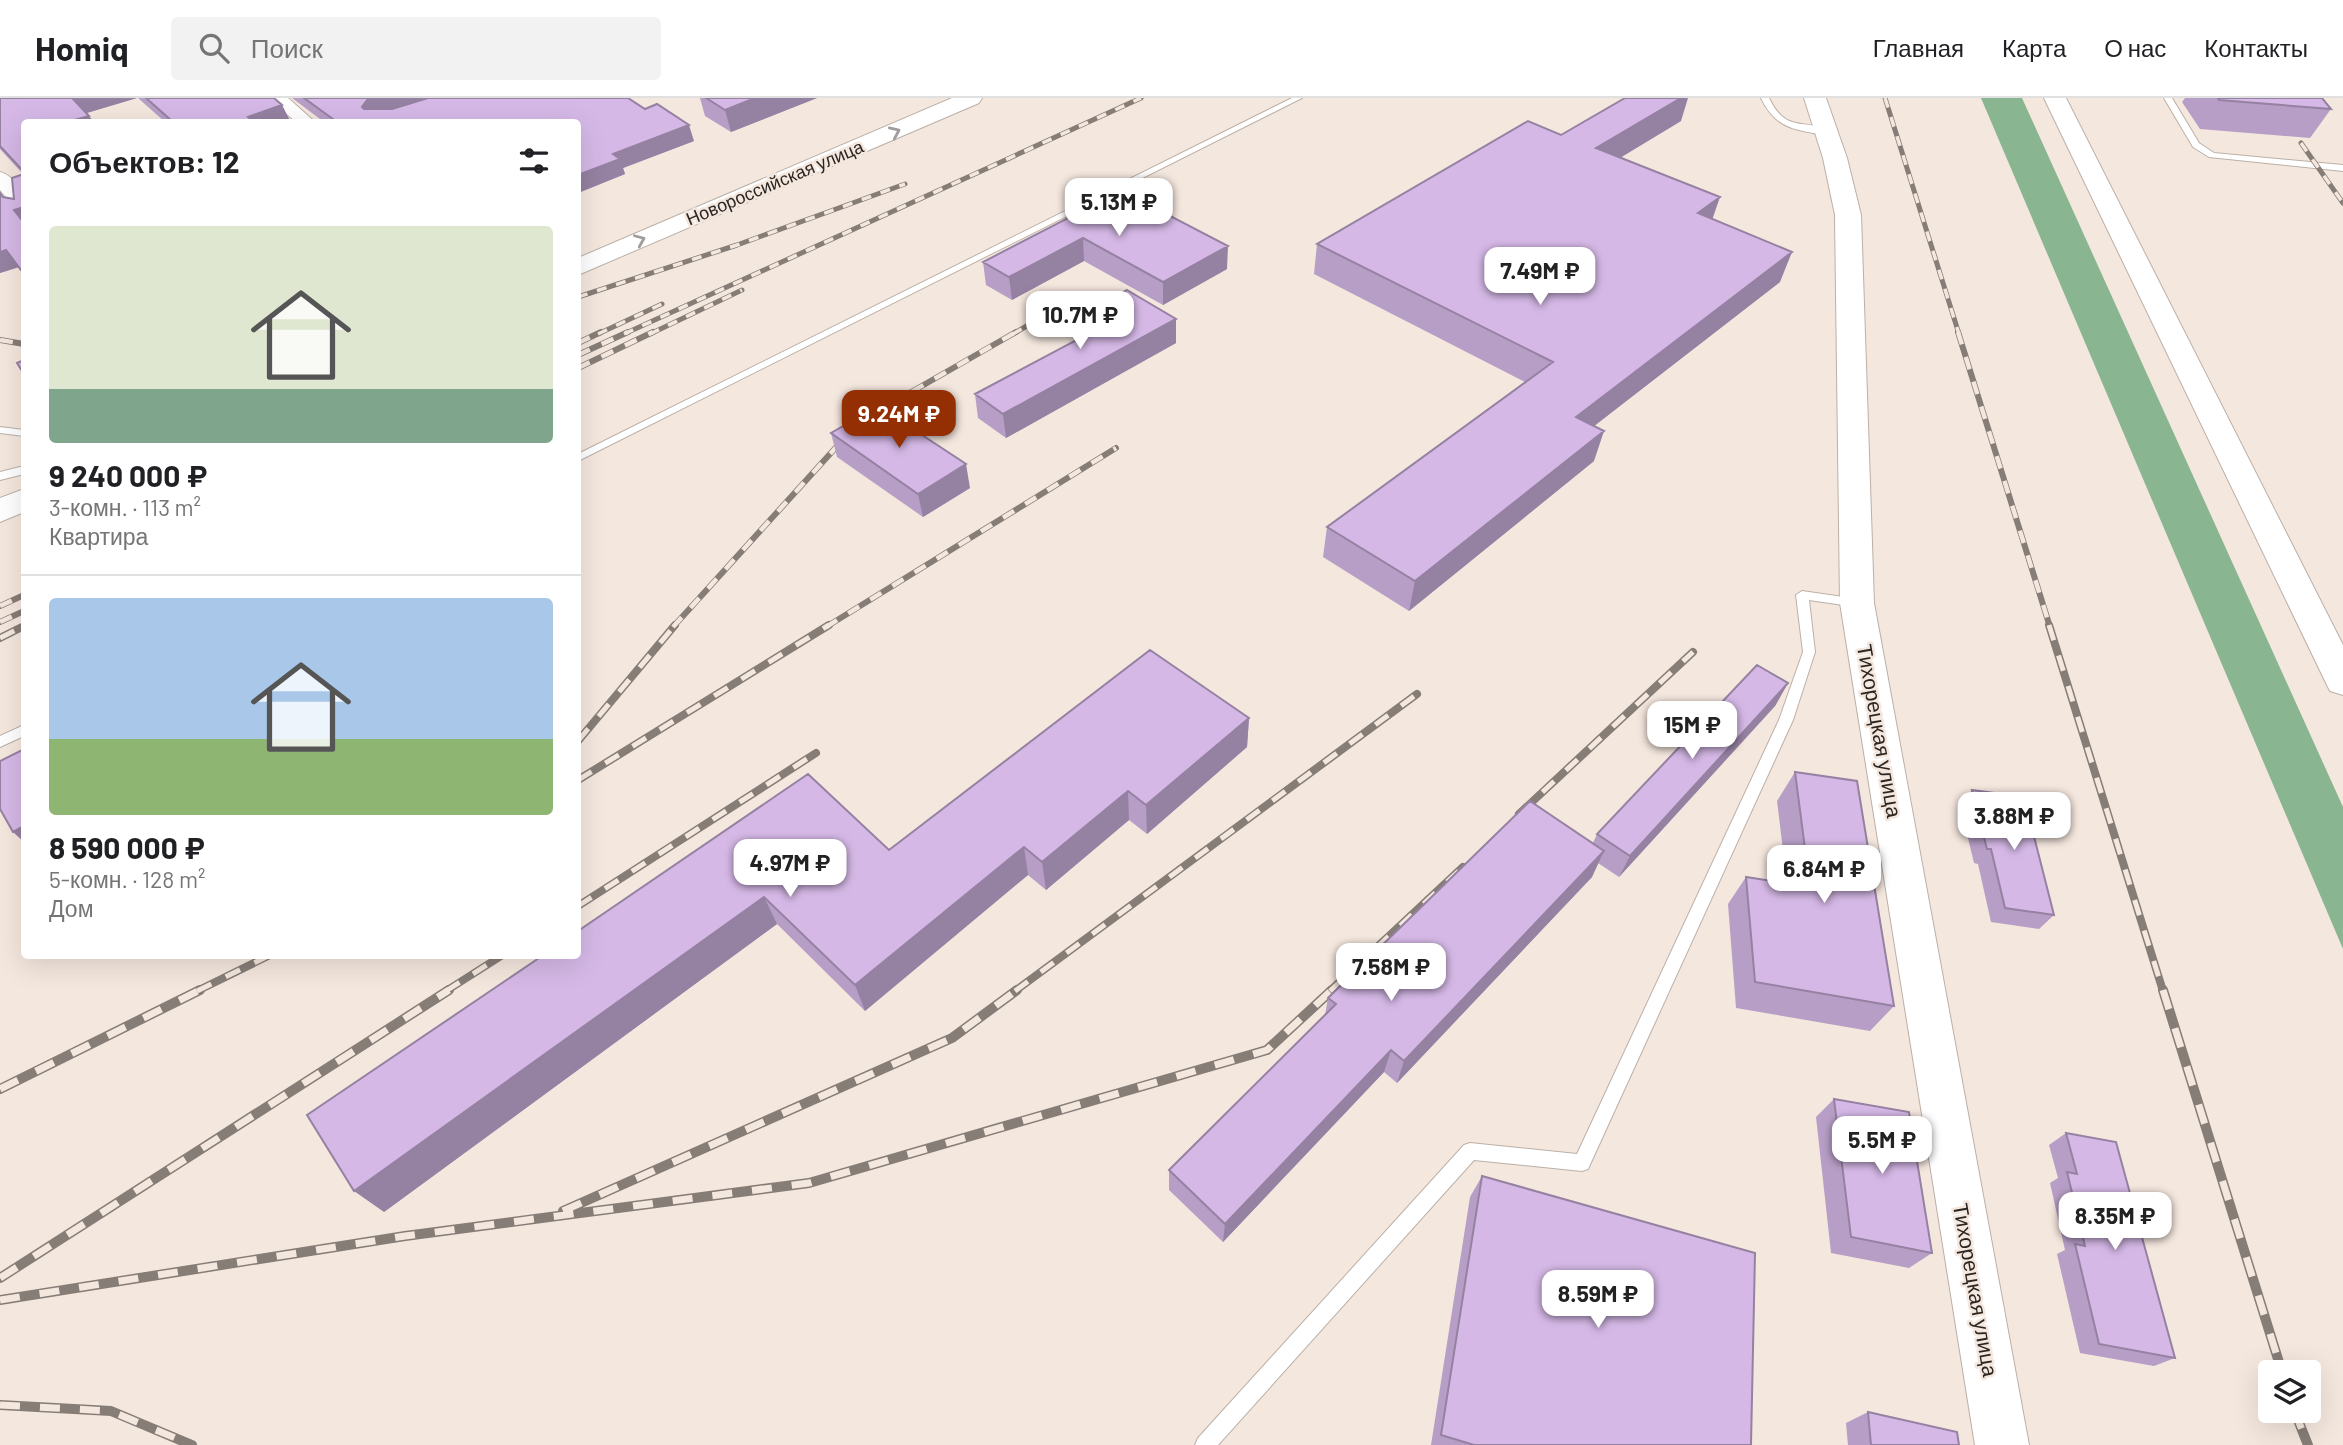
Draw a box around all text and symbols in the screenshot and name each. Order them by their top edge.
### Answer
search box [171,17,661,80]
text: Homiq [35,28,129,68]
icon: search [195,29,233,67]
text: Поиск [251,32,323,63]
text: Главная [1873,33,1964,62]
text: Карта [2002,33,2066,62]
text: О нас [2104,33,2166,62]
text: Контакты [2204,33,2308,62]
one-way arrow [887,126,900,140]
street label: Новороссийская улица [683,134,868,229]
icon: filters [515,142,553,180]
text: Объектов: 12 [49,143,239,179]
pin: 5.13M ₽ [1054,178,1184,238]
text: 5.13M ₽ [1081,187,1157,215]
one-way arrow [634,235,646,249]
pin: 7.49M ₽ [1475,248,1605,307]
text: 7.49M ₽ [1500,256,1580,284]
icon: home [238,272,364,398]
pin: 10.7M ₽ [1015,292,1145,351]
text: 10.7M ₽ [1042,300,1118,328]
pin: 9.24M ₽ [834,390,964,450]
text: 9.24M ₽ [858,399,940,427]
text: 9 240 000 ₽ [49,457,207,493]
text: 3-комн. · 113 m² [49,493,201,521]
text: Квартира [49,522,148,550]
street label: Тихорецкая улица [1853,642,1908,820]
icon: home [238,644,364,770]
pin: 15M ₽ [1643,702,1741,761]
text: 15M ₽ [1663,710,1721,738]
pin: 3.88M ₽ [1949,792,2079,852]
text: 3.88M ₽ [1974,801,2054,829]
text: 8 590 000 ₽ [49,829,205,865]
pin: 4.97M ₽ [725,840,855,899]
pin: 6.84M ₽ [1759,846,1889,905]
text: 4.97M ₽ [750,848,830,876]
text: 6.84M ₽ [1783,854,1865,882]
text: 5-комн. · 128 m² [49,865,205,893]
text: Дом [49,894,93,922]
pin: 7.58M ₽ [1326,944,1456,1003]
text: 7.58M ₽ [1352,952,1430,980]
pin: 5.5M ₽ [1825,1116,1939,1176]
text: 5.5M ₽ [1848,1125,1916,1153]
pin: 8.35M ₽ [2050,1192,2180,1252]
street label: Тихорецкая улица [1949,1201,2004,1379]
text: 8.35M ₽ [2075,1201,2155,1229]
pin: 8.59M ₽ [1533,1270,1663,1330]
text: 8.59M ₽ [1558,1279,1638,1307]
map controls [2258,1360,2321,1423]
button: layers [2258,1360,2321,1423]

